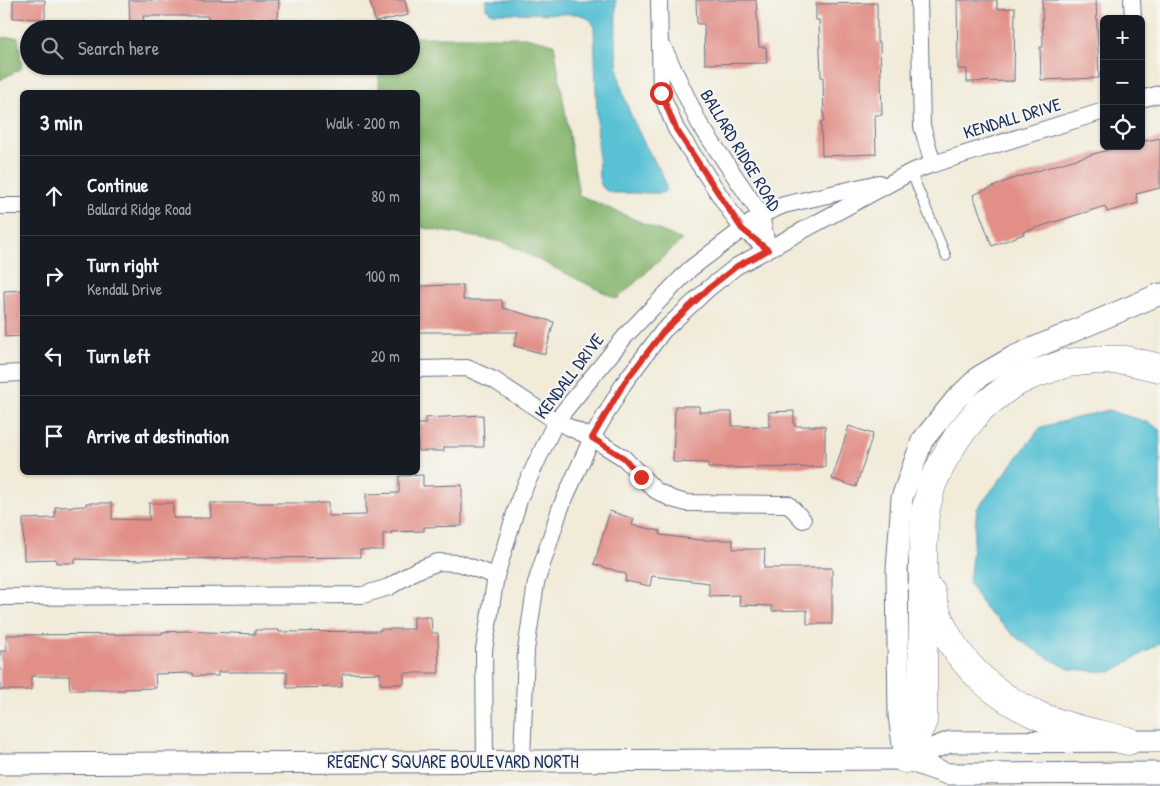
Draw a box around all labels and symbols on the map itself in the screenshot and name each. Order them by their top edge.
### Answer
route start [650,82,673,105]
street label: BALLARD RIDGE ROAD [695,84,788,216]
street label: KENDALL DRIVE [960,91,1064,145]
street label: KENDALL DRIVE [529,328,609,424]
route end [630,466,653,489]
street label: REGENCY SQUARE BOULEVARD NORTH [327,749,579,774]

